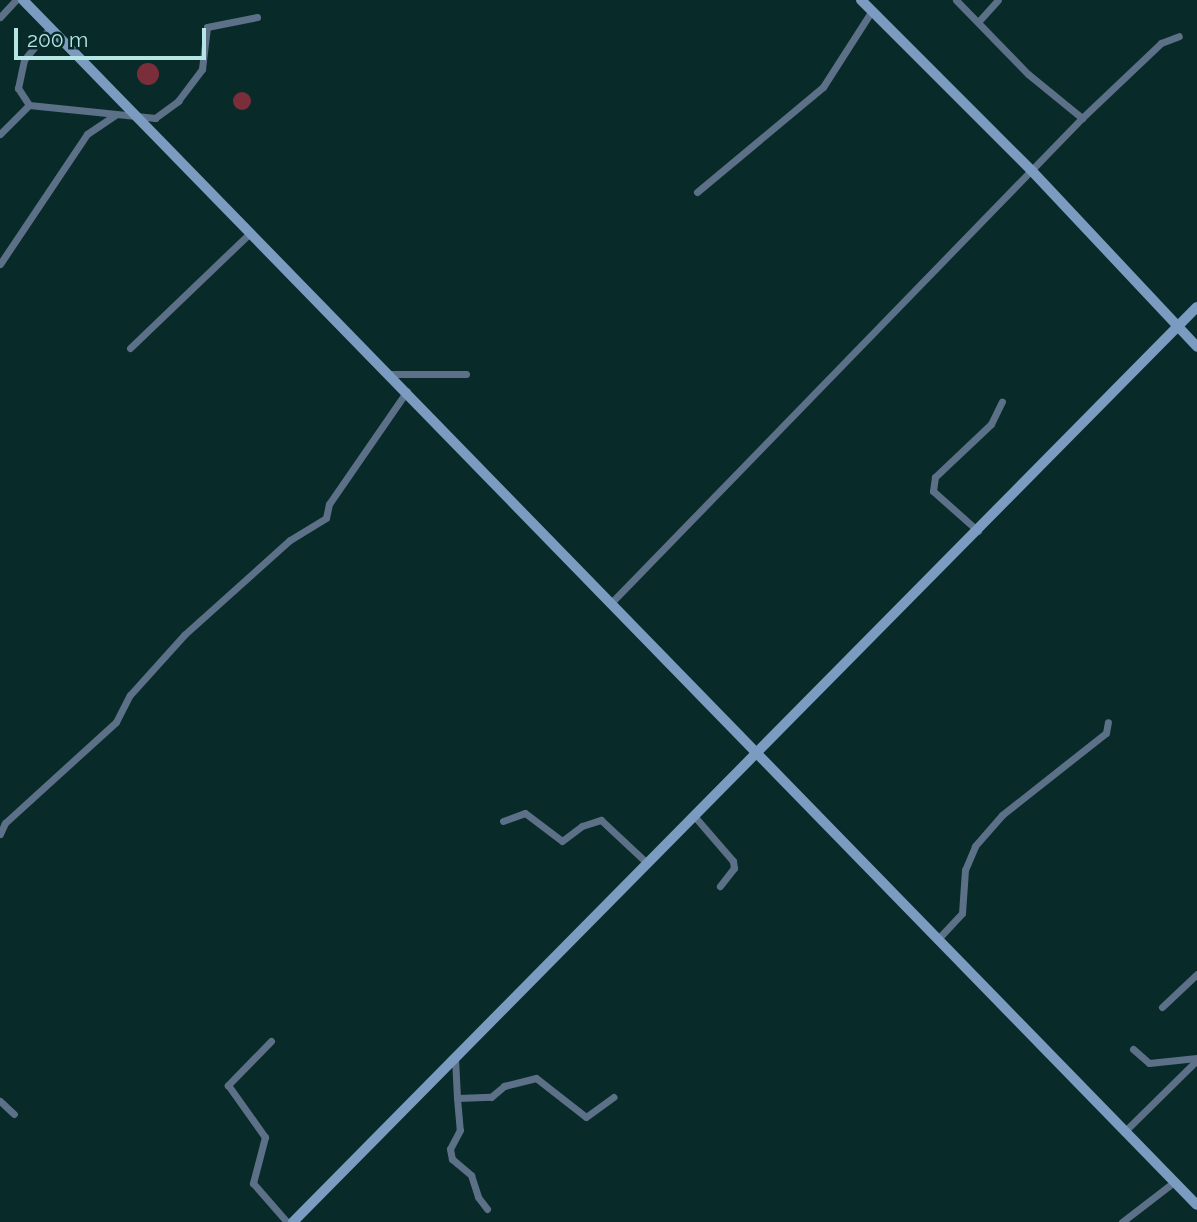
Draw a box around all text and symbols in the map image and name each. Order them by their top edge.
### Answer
scale bar [18,14,210,58]
text: 200 m [27,27,88,52]

